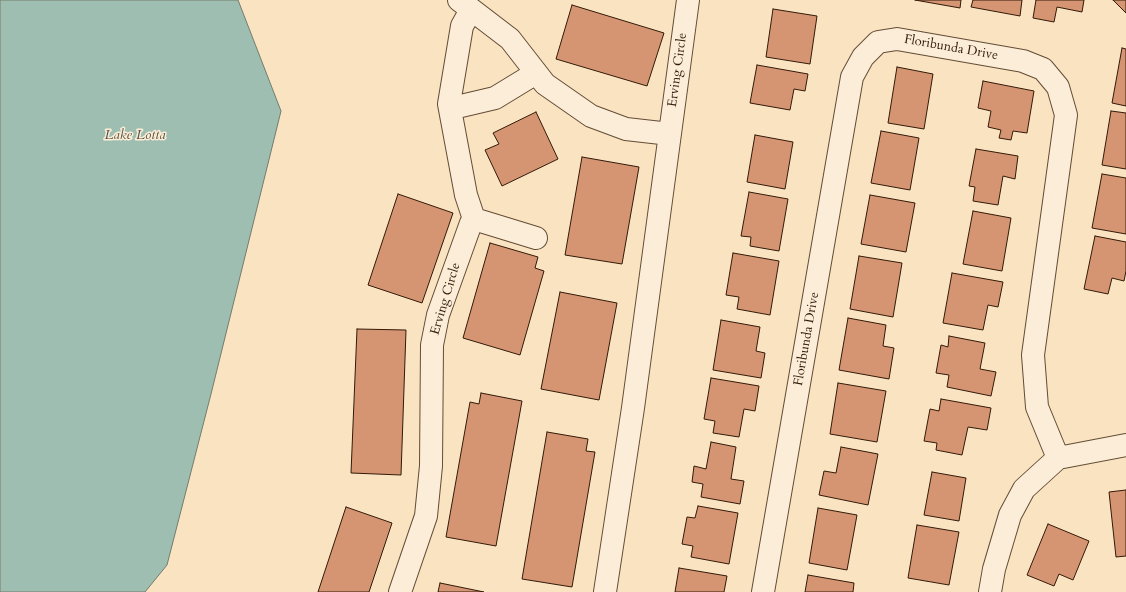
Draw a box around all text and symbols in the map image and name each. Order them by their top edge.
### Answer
street label: Erving Circle [665,32,691,108]
street label: Floribunda Drive [903,32,999,64]
water label: Lake Lotta [105,128,165,144]
street label: Erving Circle [428,261,464,337]
street label: Floribunda Drive [791,291,823,387]

